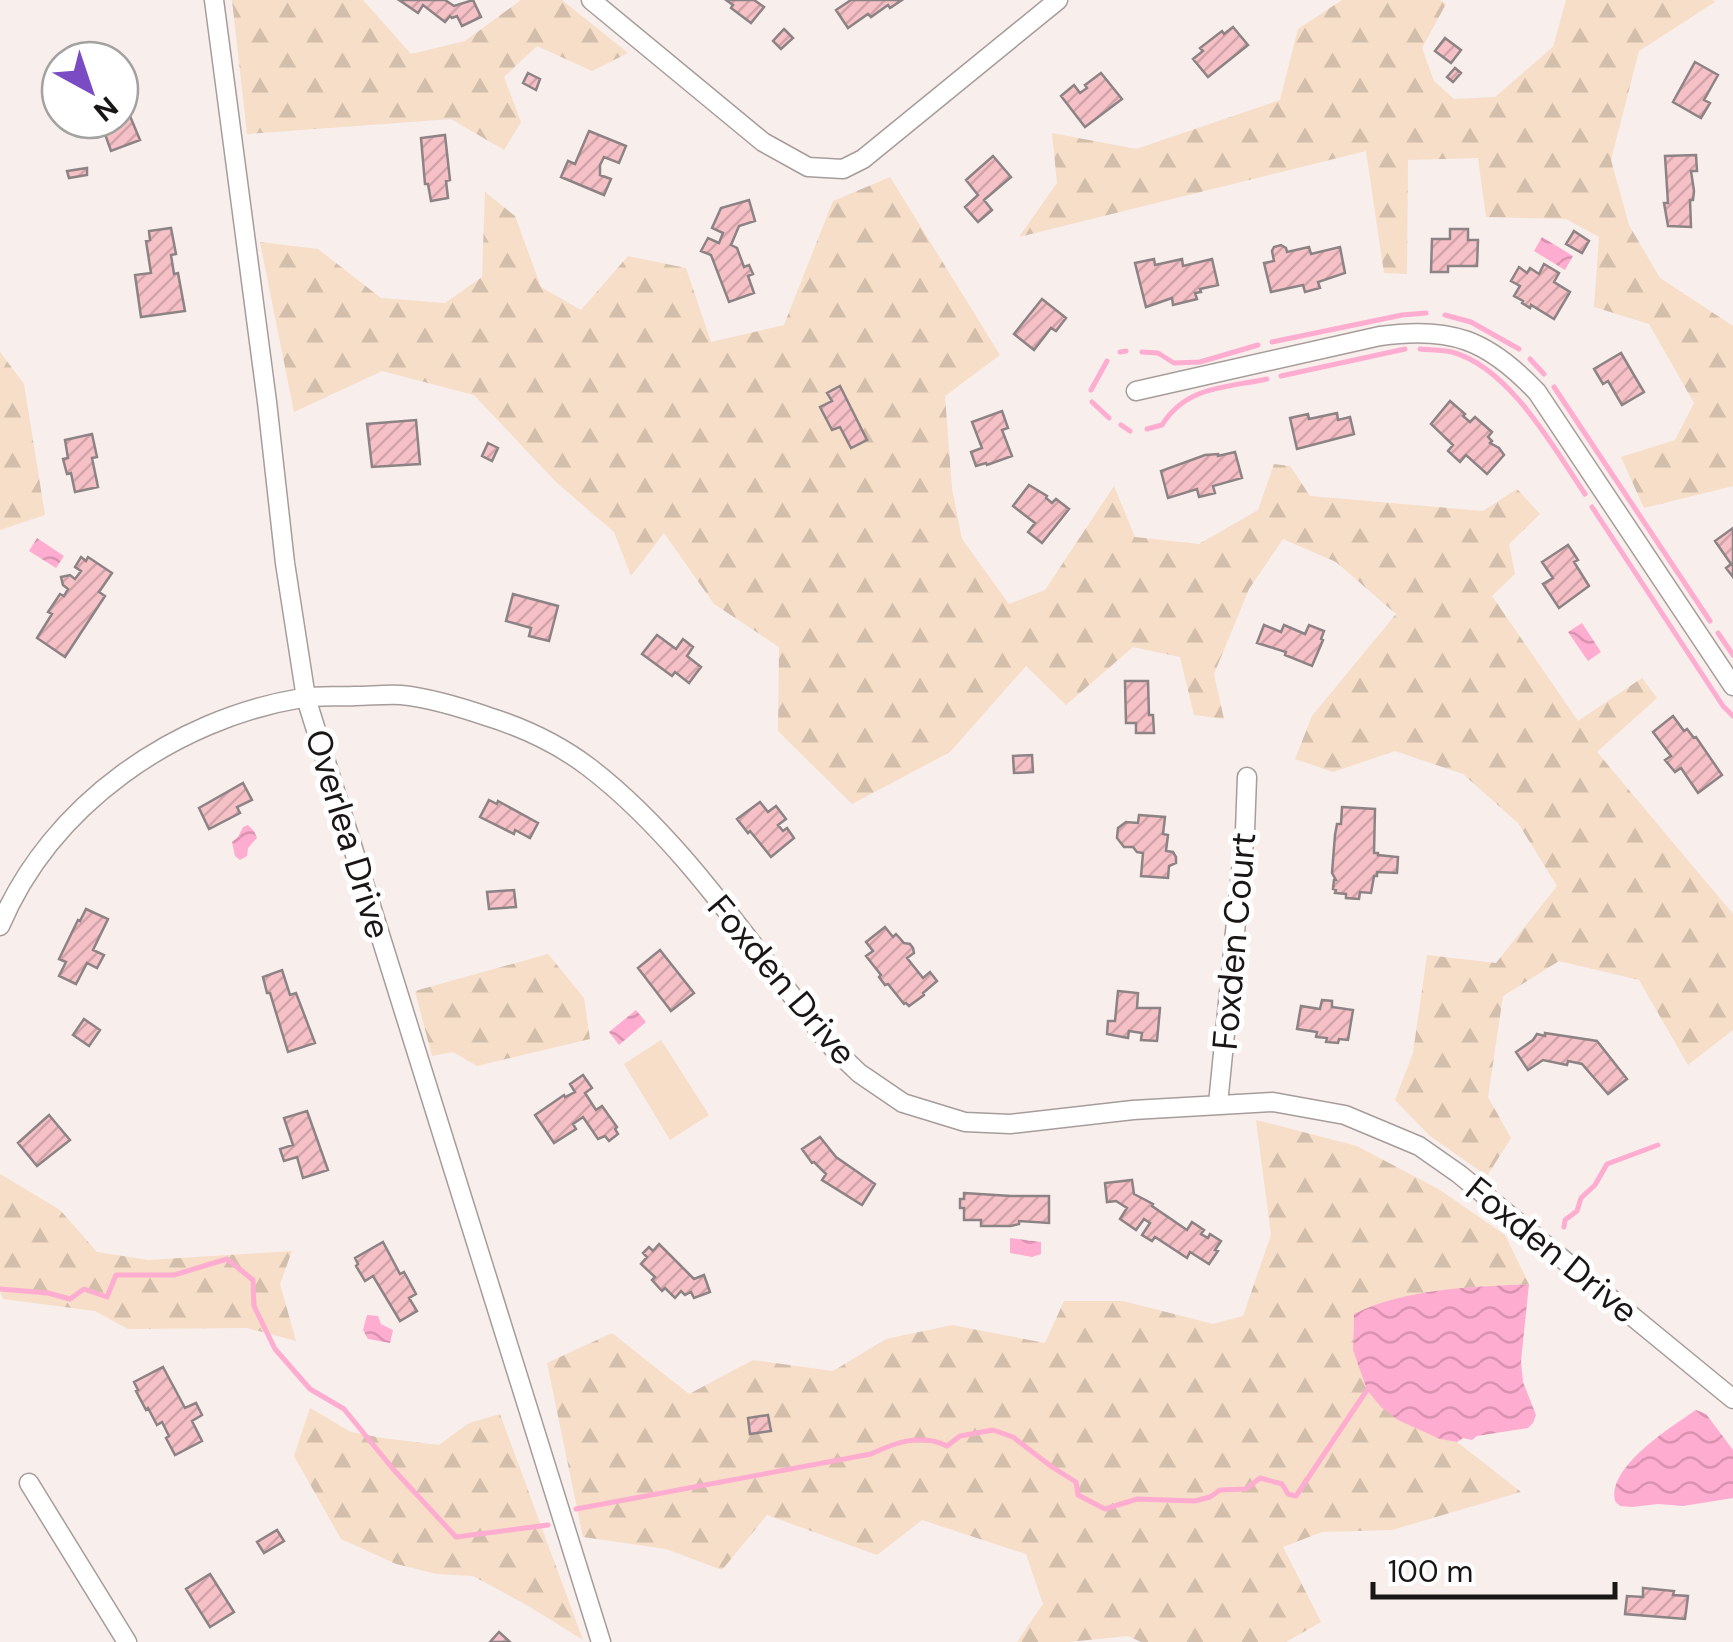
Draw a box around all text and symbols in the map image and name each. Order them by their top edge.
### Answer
north arrow [40,40,140,140]
text: N [86,88,125,130]
street label: Overlea Drive [294,724,402,944]
street label: Foxden Court [1202,830,1266,1052]
street label: Foxden Drive [697,885,867,1075]
street label: Foxden Drive [1456,1166,1648,1334]
scale bar [1373,1537,1616,1599]
text: 100 m [1388,1552,1473,1591]

